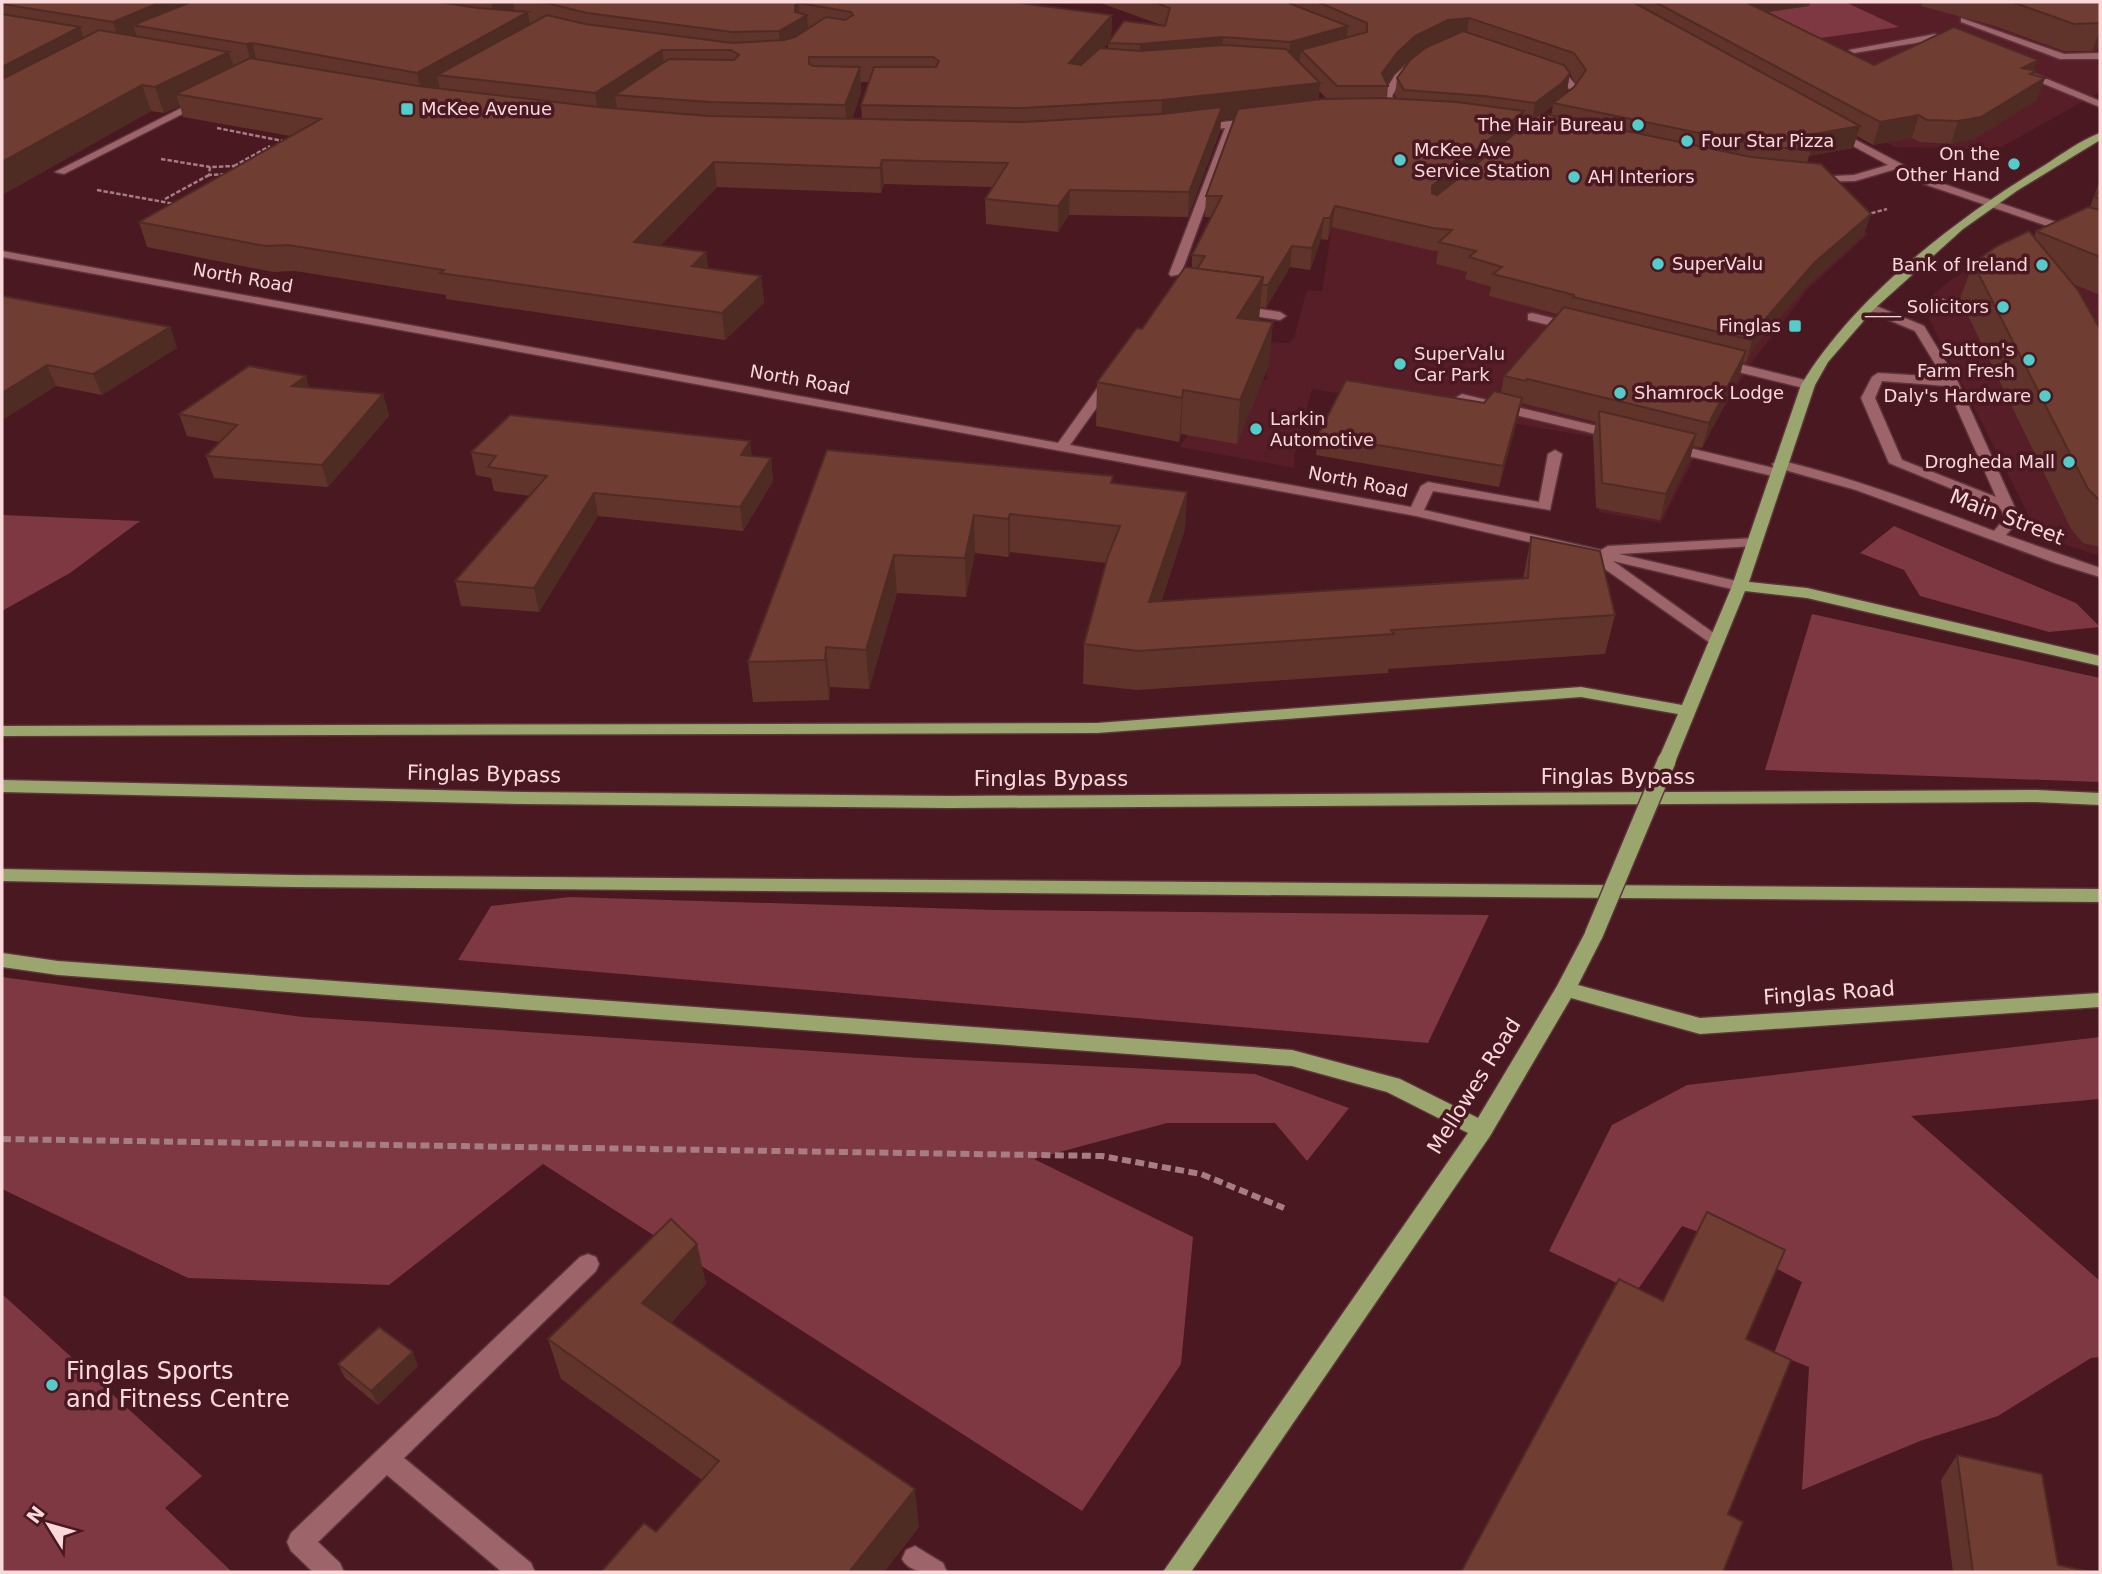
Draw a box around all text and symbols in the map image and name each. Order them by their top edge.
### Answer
place label: McKee Avenue [421,98,552,119]
marker: McKee Avenue [399,101,415,117]
place label: The Hair Bureau [1477,114,1624,135]
marker: The Hair Bureau [1630,117,1646,133]
place label: Four Star Pizza [1701,130,1834,151]
marker: Four Star Pizza [1679,133,1695,149]
place label: McKee Ave Service Station [1414,139,1550,181]
place label: On the Other Hand [1896,143,2000,185]
marker: McKee Ave Service Station [1392,152,1408,168]
marker: On the Other Hand [2006,156,2022,172]
place label: AH Interiors [1588,166,1695,187]
marker: AH Interiors [1566,169,1582,185]
place label: SuperValu [1672,253,1763,274]
place label: Bank of Ireland [1892,254,2028,275]
marker: SuperValu [1650,256,1666,272]
marker: Bank of Ireland [2034,257,2050,273]
street label: North Road [191,258,295,297]
place label: ____ Solicitors [1864,296,1989,318]
marker: ____ Solicitors [1995,299,2011,315]
place label: Finglas [1719,315,1781,336]
marker: Finglas [1787,318,1803,334]
place label: Sutton's Farm Fresh [1917,339,2015,381]
place label: SuperValu Car Park [1414,343,1505,385]
marker: Sutton's Farm Fresh [2021,352,2037,368]
marker: SuperValu Car Park [1392,356,1408,372]
street label: North Road [748,360,852,399]
place label: Shamrock Lodge [1634,382,1784,403]
marker: Shamrock Lodge [1612,385,1628,401]
place label: Daly's Hardware [1884,385,2031,406]
marker: Daly's Hardware [2037,388,2053,404]
place label: Larkin Automotive [1270,408,1374,450]
marker: Larkin Automotive [1248,421,1264,437]
place label: Drogheda Mall [1924,451,2055,472]
marker: Drogheda Mall [2061,454,2077,470]
street label: North Road [1306,462,1410,501]
street label: Main Street [1946,484,2068,550]
street label: Finglas Bypass [407,761,561,787]
street label: Finglas Bypass [1541,765,1695,789]
street label: Finglas Bypass [974,767,1128,791]
street label: Finglas Road [1762,976,1896,1010]
street label: Mellowes Road [1422,1014,1526,1158]
place label: Finglas Sports and Fitness Centre [66,1357,290,1413]
marker: Finglas Sports and Fitness Centre [44,1377,60,1393]
north arrow [14,1490,84,1560]
text: N [22,1502,49,1528]

